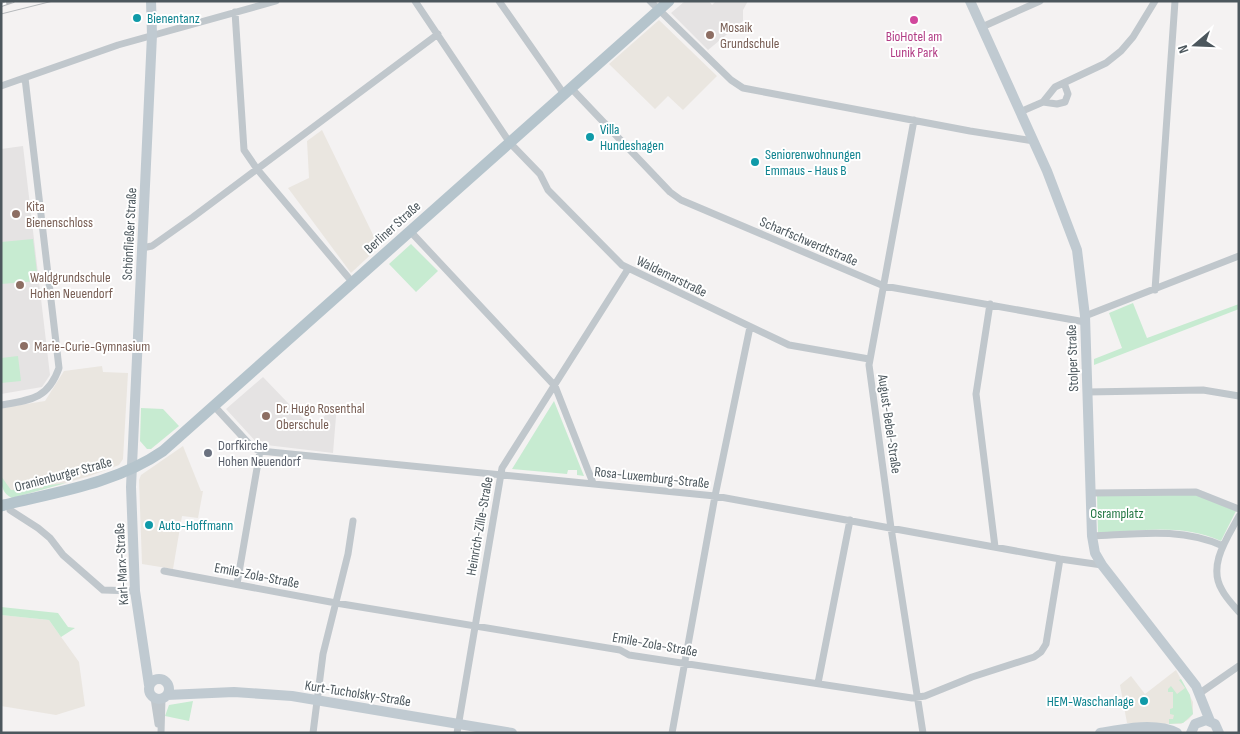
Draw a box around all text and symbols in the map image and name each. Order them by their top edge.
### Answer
place label: Bienentanz [147,10,200,27]
marker: Bienentanz [131,12,143,24]
marker: BioHotel am Lunik Park [908,14,920,26]
place label: Mosaik Grundschule [720,19,779,52]
north arrow [1170,20,1220,70]
place label: BioHotel am Lunik Park [886,28,942,61]
marker: Mosaik Grundschule [704,29,716,41]
text: N [1174,43,1192,55]
place label: Villa Hundeshagen [600,121,664,154]
marker: Villa Hundeshagen [584,131,596,143]
place label: Seniorenwohnungen Emmaus - Haus B [765,146,861,179]
marker: Seniorenwohnungen Emmaus - Haus B [749,156,761,168]
street label: Schönfließer Straße [119,187,140,281]
place label: Kita Bienenschloss [26,198,93,231]
street label: Berliner Straße [361,198,424,257]
marker: Kita Bienenschloss [10,208,22,220]
street label: Scharfschwerdtstraße [757,213,860,270]
street label: Waldemarstraße [634,252,710,301]
place label: Waldgrundschule Hohen Neuendorf [30,269,114,302]
marker: Waldgrundschule Hohen Neuendorf [14,279,26,291]
street label: Stolper Straße [1063,324,1082,392]
place label: Marie-Curie-Gymnasium [34,338,150,355]
marker: Marie-Curie-Gymnasium [18,340,30,352]
street label: August-Bebel-Straße [874,373,905,475]
place label: Dr. Hugo Rosenthal Oberschule [276,400,365,433]
marker: Dr. Hugo Rosenthal Oberschule [260,410,272,422]
place label: Dorfkirche Hohen Neuendorf [218,437,302,470]
marker: Dorfkirche Hohen Neuendorf [202,447,214,459]
street label: Oranienburger Straße [13,453,114,496]
street label: Rosa-Luxemburg-Straße [594,463,710,492]
street label: Heinrich-Zille-Straße [462,475,497,577]
park label: Osramplatz [1090,505,1144,522]
place label: Auto-Hoffmann [158,517,233,534]
marker: Auto-Hoffmann [143,519,155,531]
street label: Karl-Marx-Straße [111,522,132,606]
street label: Emile-Zola-Straße [213,559,301,592]
street label: Emile-Zola-Straße [611,629,699,660]
street label: Kurt-Tucholsky-Straße [304,677,412,710]
place label: HEM-Waschanlage [1047,693,1134,710]
marker: HEM-Waschanlage [1138,695,1150,707]

